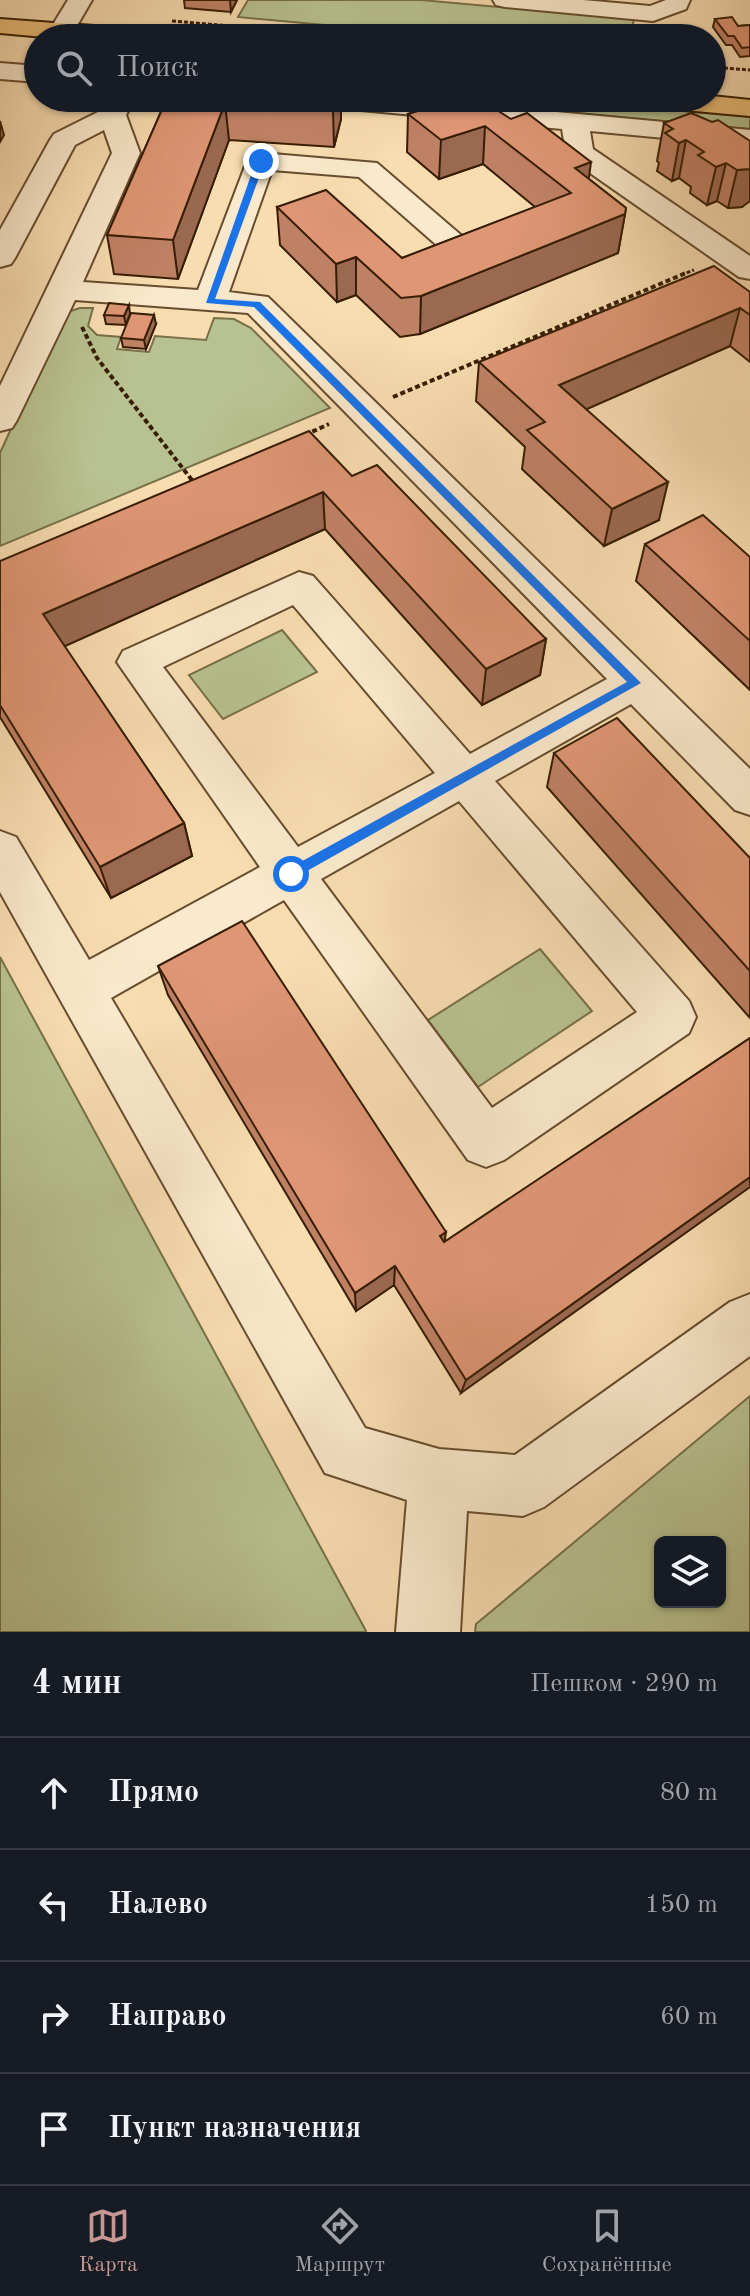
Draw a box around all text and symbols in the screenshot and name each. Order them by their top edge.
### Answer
search box [24,24,726,112]
icon: search [52,46,96,90]
text: Поиск [116,53,199,83]
route end [243,143,279,179]
route start [273,856,309,892]
map controls [654,1536,726,1608]
button: layers [654,1536,726,1608]
text: 4 мин [32,1667,122,1701]
text: Пешком · 290 m [530,1671,718,1697]
icon: ahead [32,1771,76,1815]
text: Прямо [108,1778,199,1808]
text: 80 m [660,1780,718,1806]
icon: left [32,1883,76,1927]
text: Налево [108,1890,208,1920]
text: 150 m [645,1892,718,1918]
icon: right [32,1995,76,2039]
text: Направо [108,2002,227,2032]
text: 60 m [660,2004,718,2030]
icon: arrive [32,2107,76,2151]
text: Пункт назначения [108,2114,361,2144]
tab: Карта [78,2204,138,2279]
tab: Маршрут [295,2204,385,2279]
tab: Сохранённые [542,2204,672,2279]

